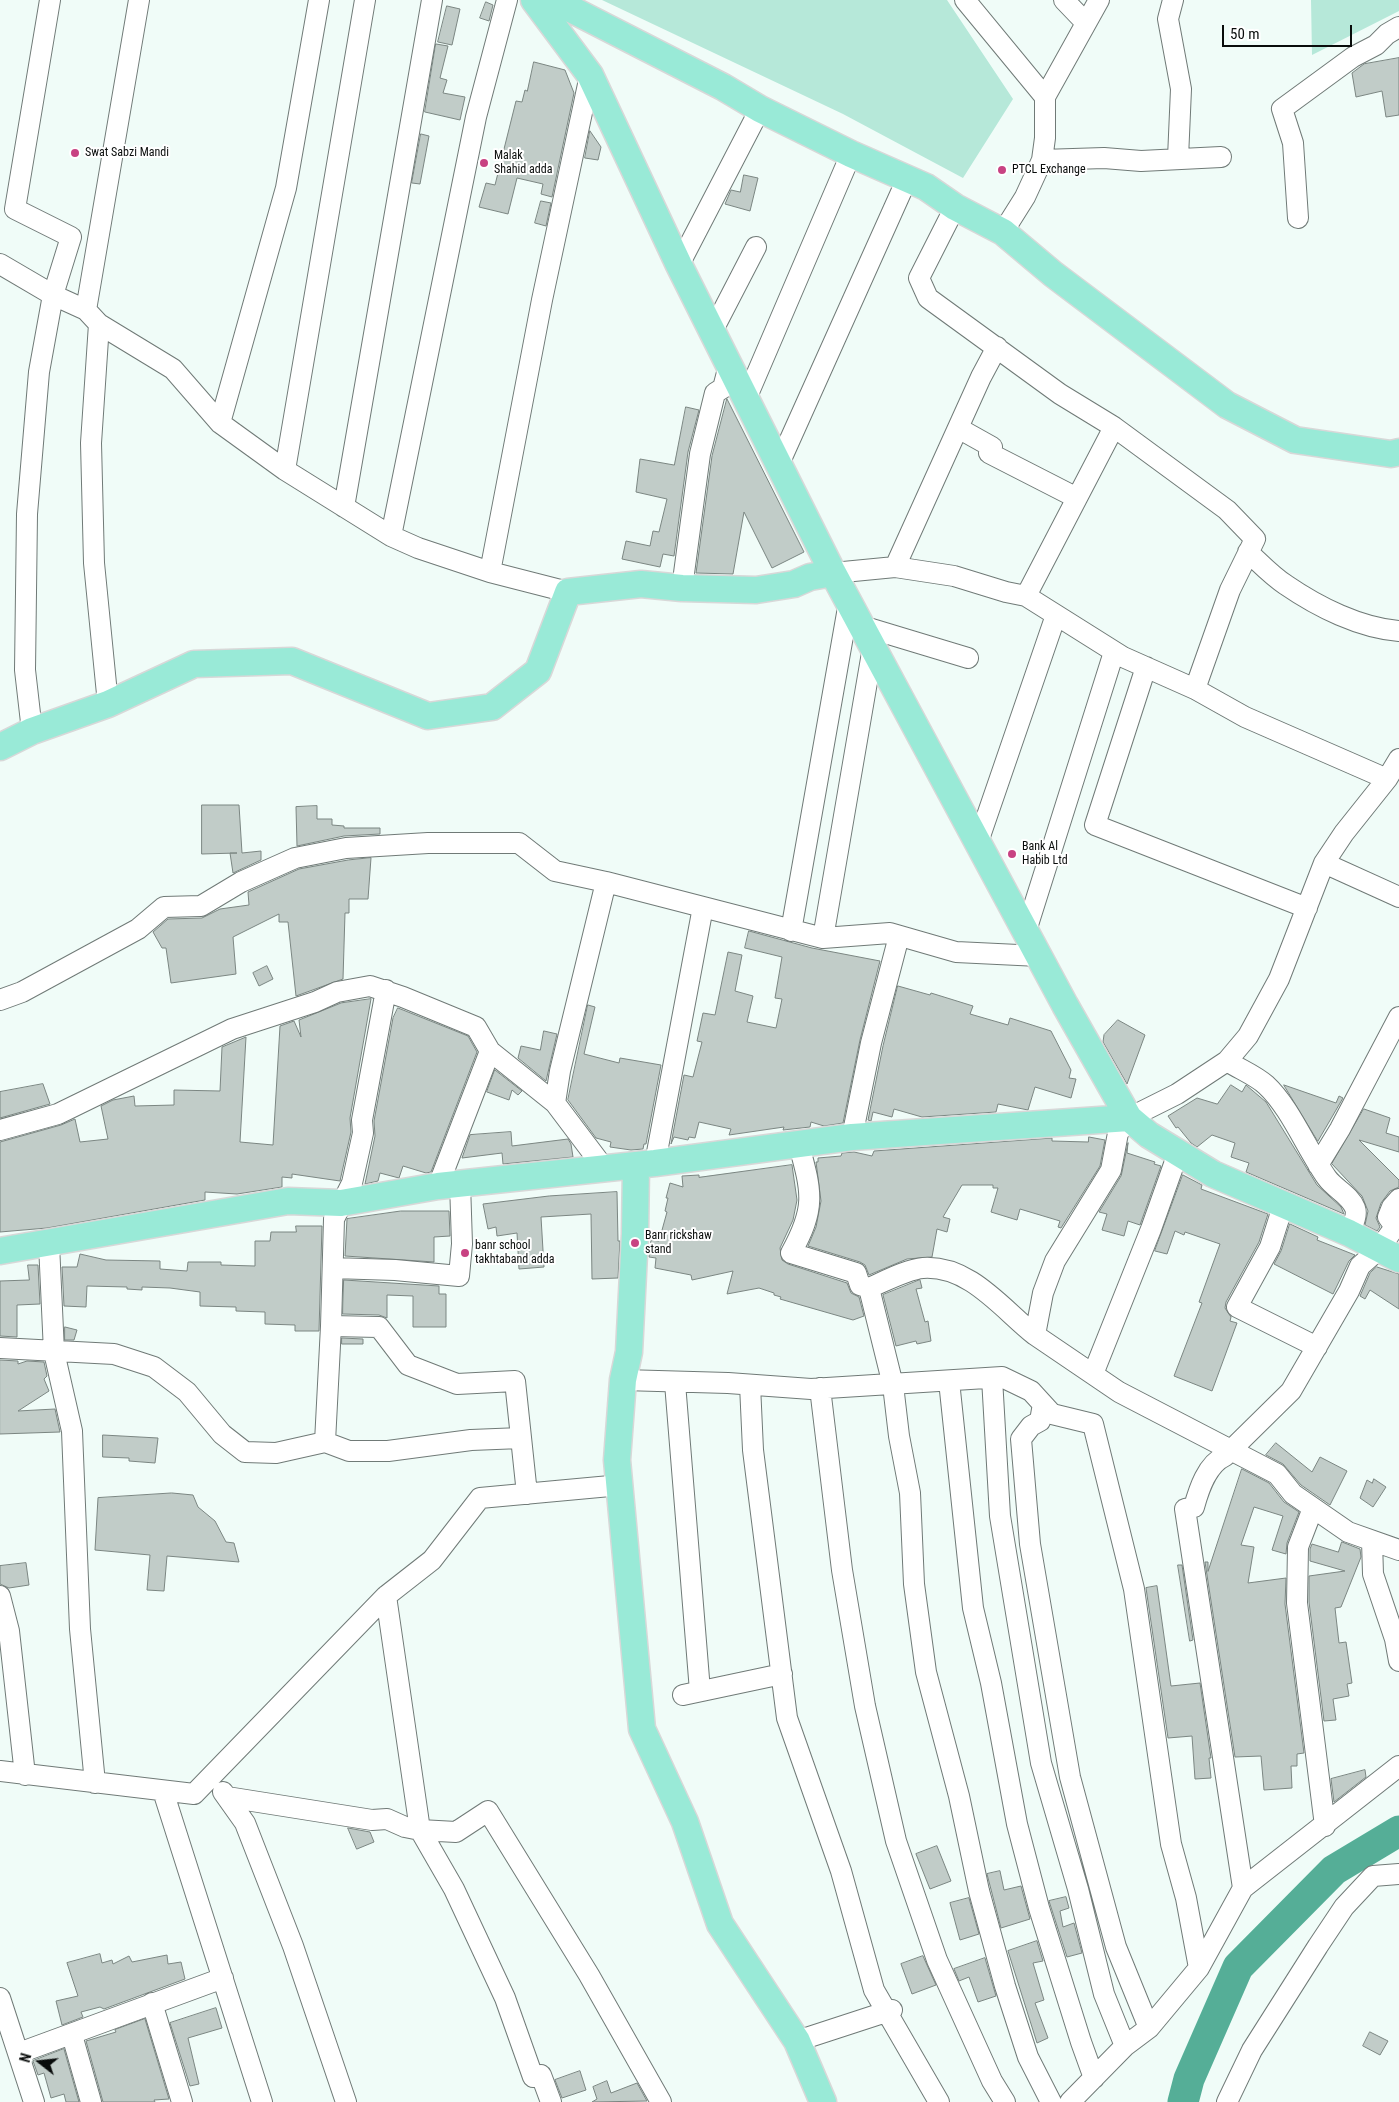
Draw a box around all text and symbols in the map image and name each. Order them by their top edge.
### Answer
scale bar [1224,15,1354,47]
text: 50 m [1230,25,1260,43]
place label: Swat Sabzi Mandi [85,146,169,160]
marker: Swat Sabzi Mandi [69,147,81,159]
place label: Malak Shahid adda [494,149,552,177]
marker: Malak Shahid adda [478,157,490,169]
place label: PTCL Exchange [1012,163,1086,177]
marker: PTCL Exchange [996,164,1008,176]
place label: Bank Al Habib Ltd [1022,840,1068,868]
marker: Bank Al Habib Ltd [1006,848,1018,860]
place label: Banr rickshaw stand [645,1229,712,1257]
marker: Banr rickshaw stand [629,1237,641,1249]
place label: banr school takhtaband adda [475,1239,554,1267]
marker: banr school takhtaband adda [459,1247,471,1259]
north arrow [15,2037,65,2087]
text: N [17,2052,34,2064]

